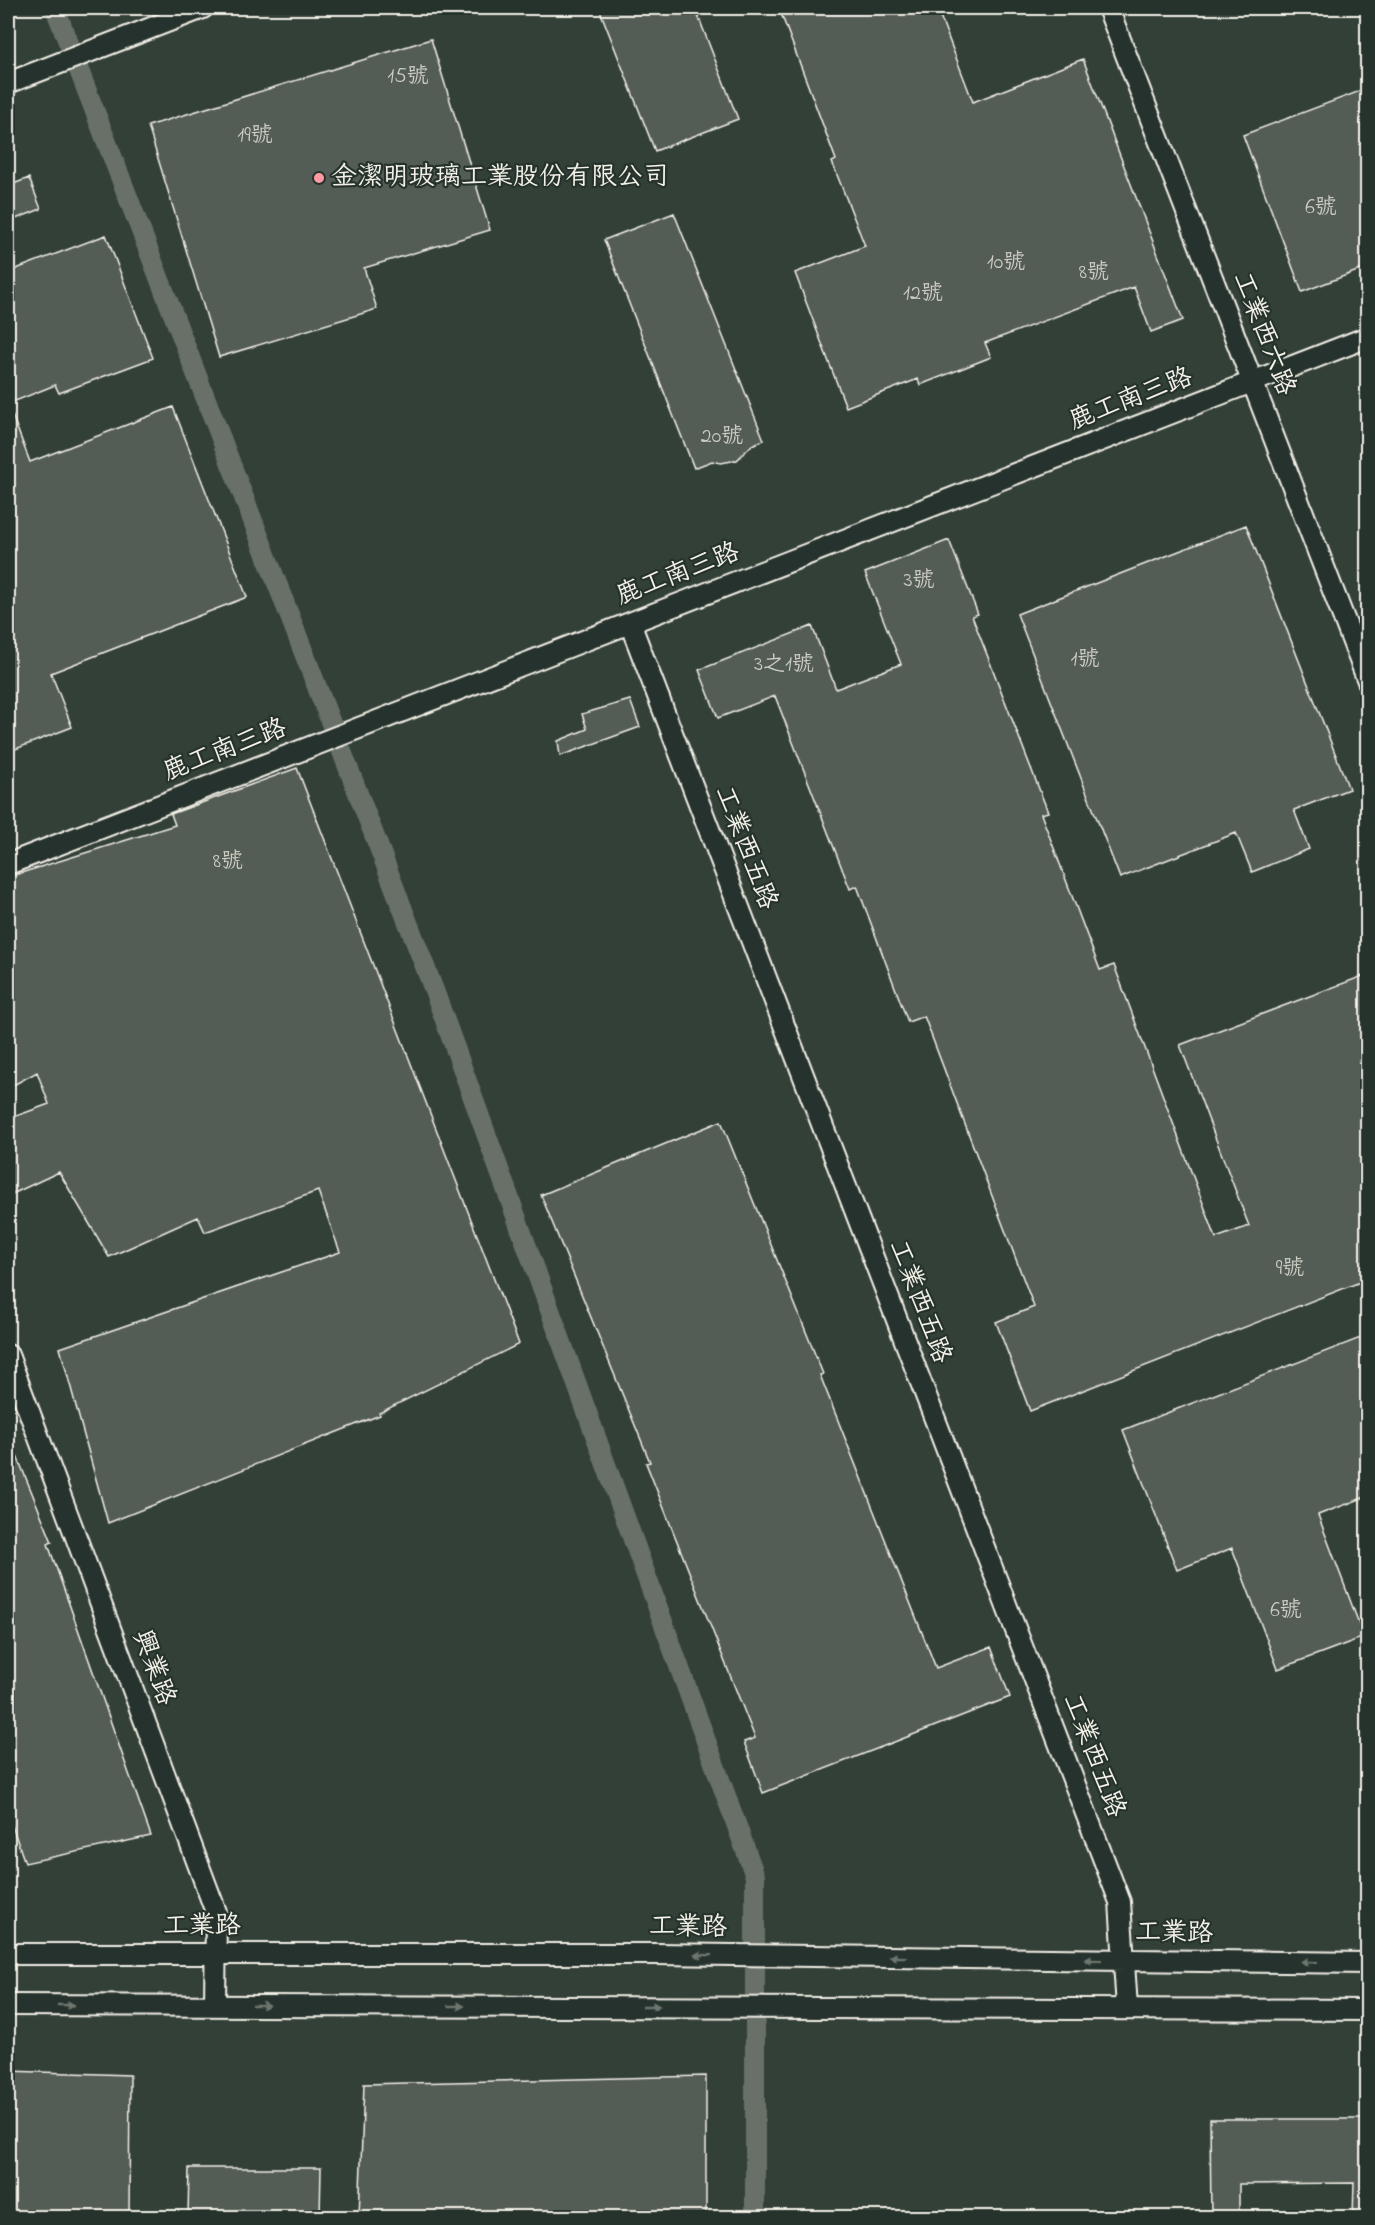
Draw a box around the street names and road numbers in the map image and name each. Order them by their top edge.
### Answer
street label: 工業西六路 [1222,267,1304,401]
street label: 鹿工南三路 [1064,359,1198,441]
street label: 鹿工南三路 [611,534,745,616]
street label: 鹿工南三路 [158,710,292,792]
street label: 工業西五路 [704,781,786,915]
street label: 工業西五路 [878,1235,960,1369]
street label: 興業路 [122,1625,184,1711]
street label: 工業西五路 [1052,1689,1134,1823]
street label: 工業路 [163,1908,241,1946]
street label: 工業路 [649,1908,727,1948]
street label: 工業路 [1135,1914,1213,1954]

